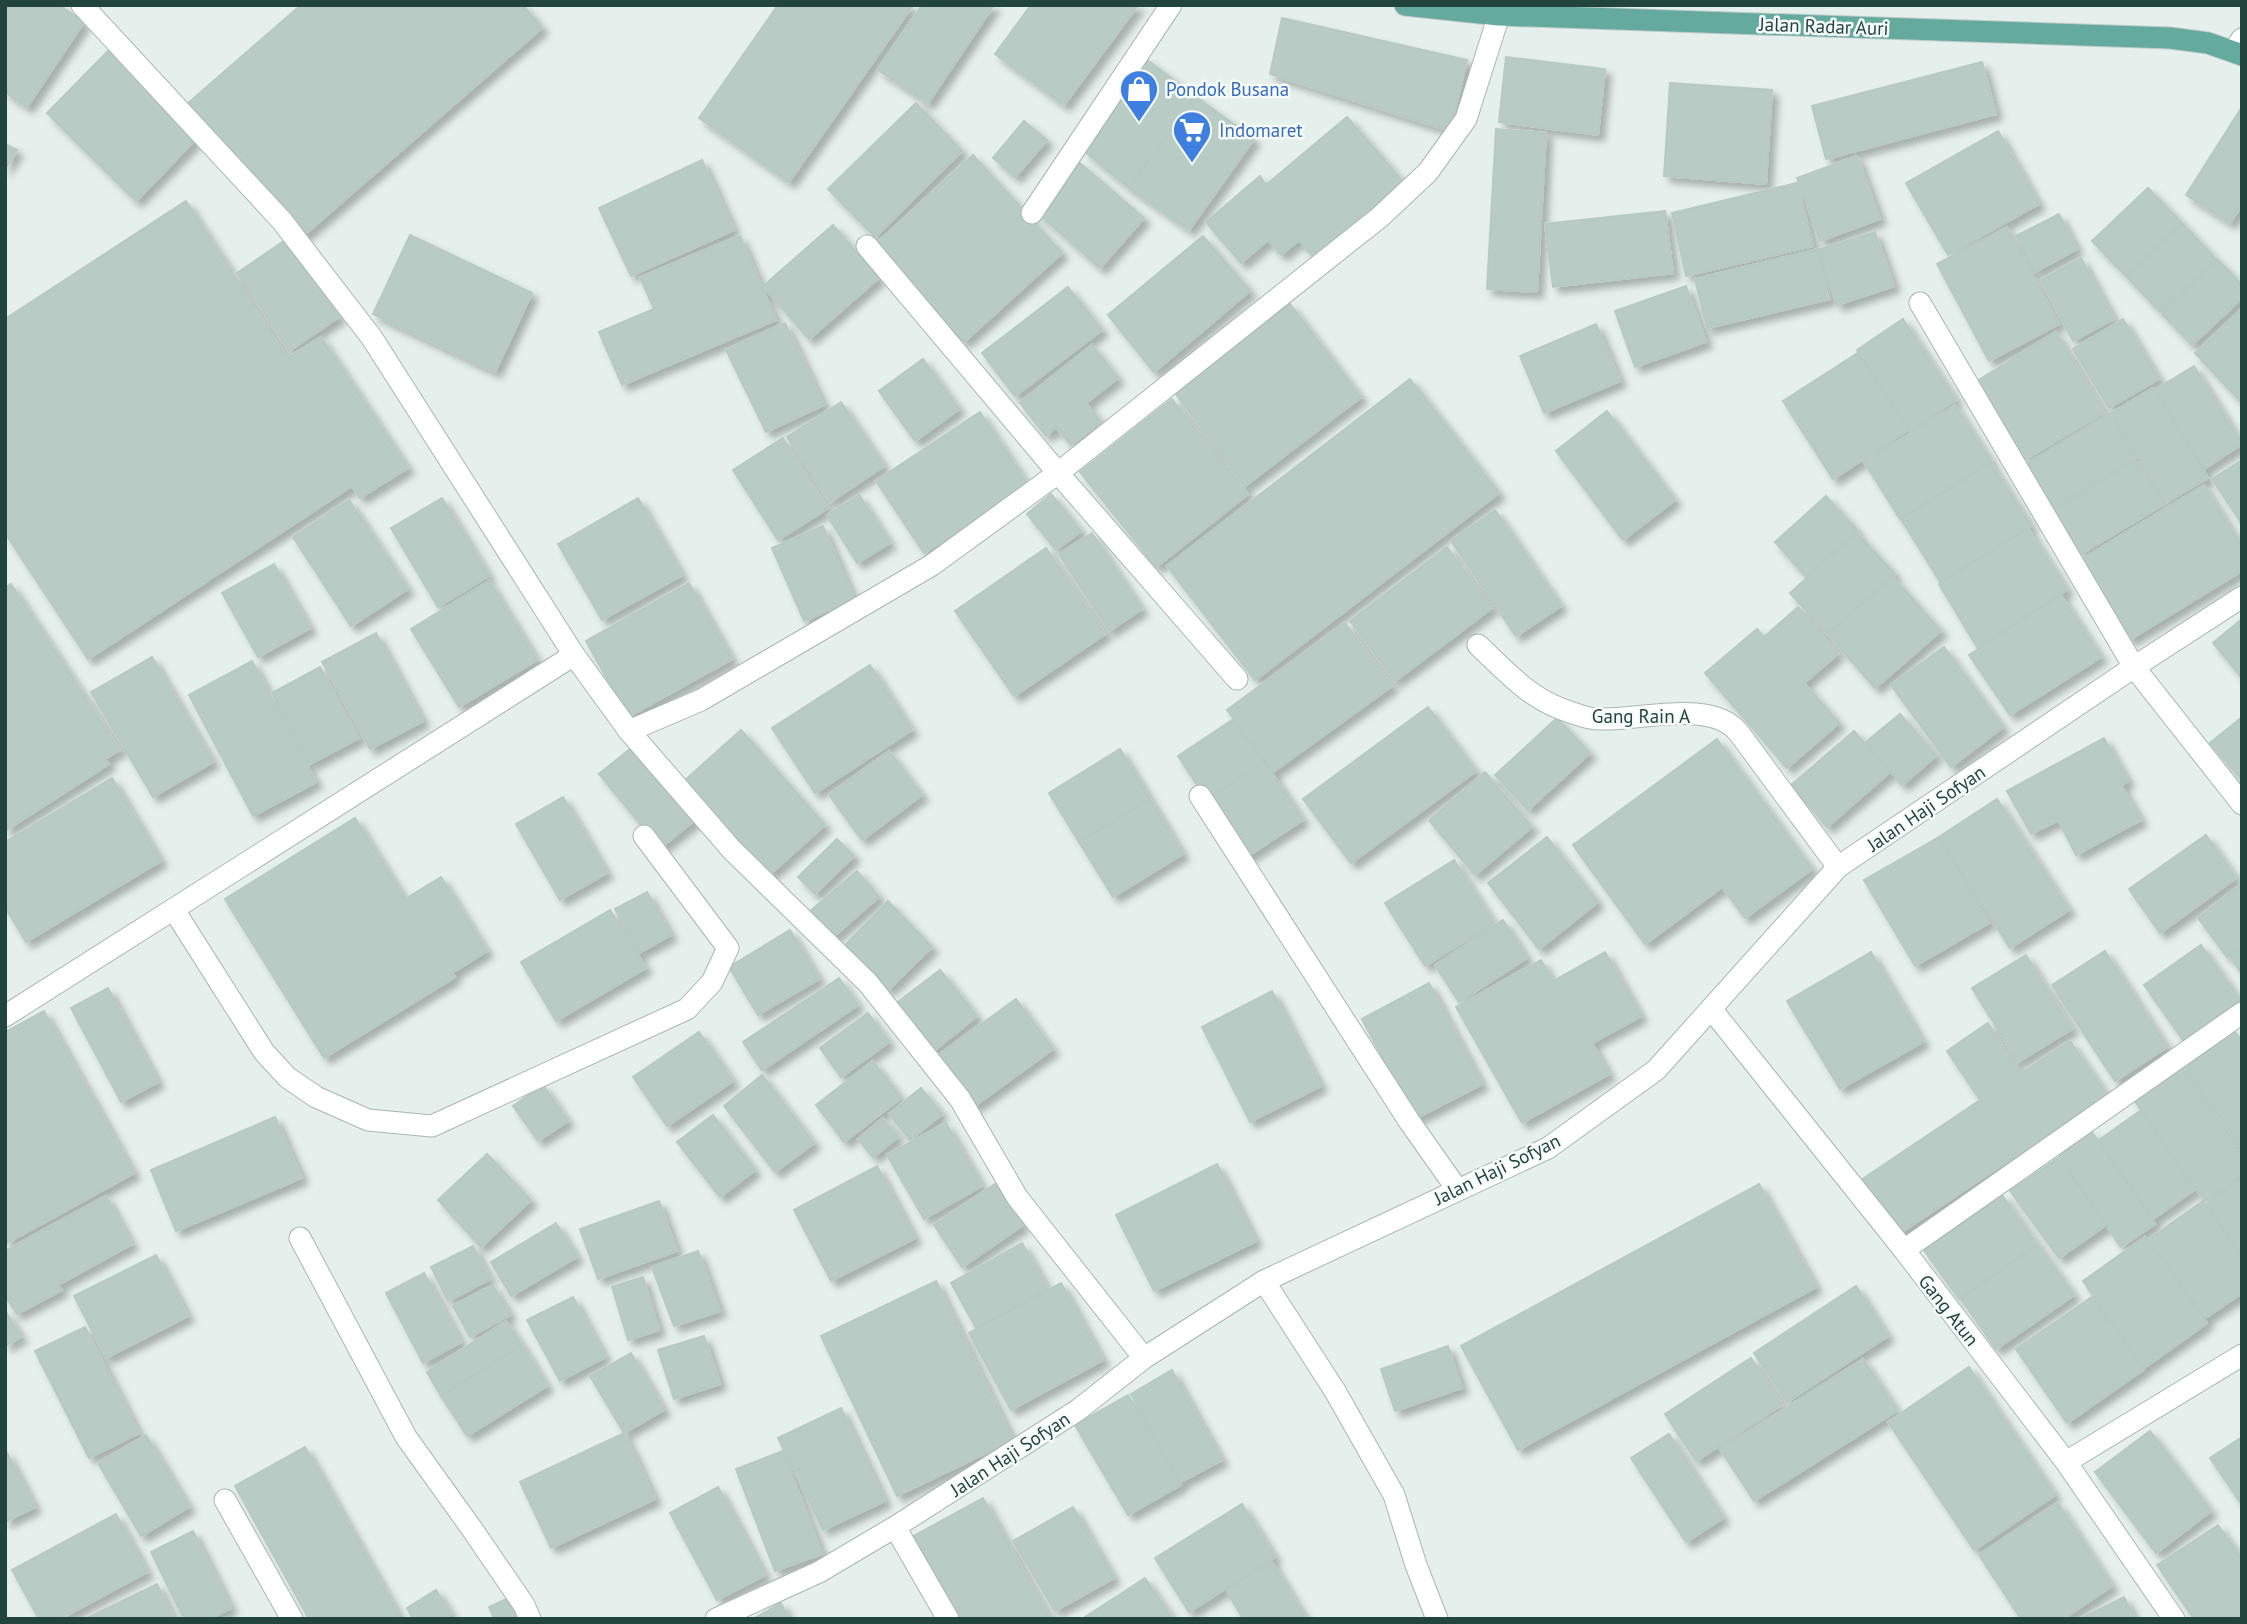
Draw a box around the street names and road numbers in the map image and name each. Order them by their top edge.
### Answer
street label: Jalan Radar Auri [1758,12,1889,40]
street label: Gang Rain A [1592,704,1690,728]
street label: Jalan Haji Sofyan [1861,760,1990,857]
street label: Jalan Haji Sofyan [1429,1128,1564,1210]
street label: Gang Atun [1914,1270,1984,1350]
street label: Jalan Haji Sofyan [945,1406,1074,1502]

